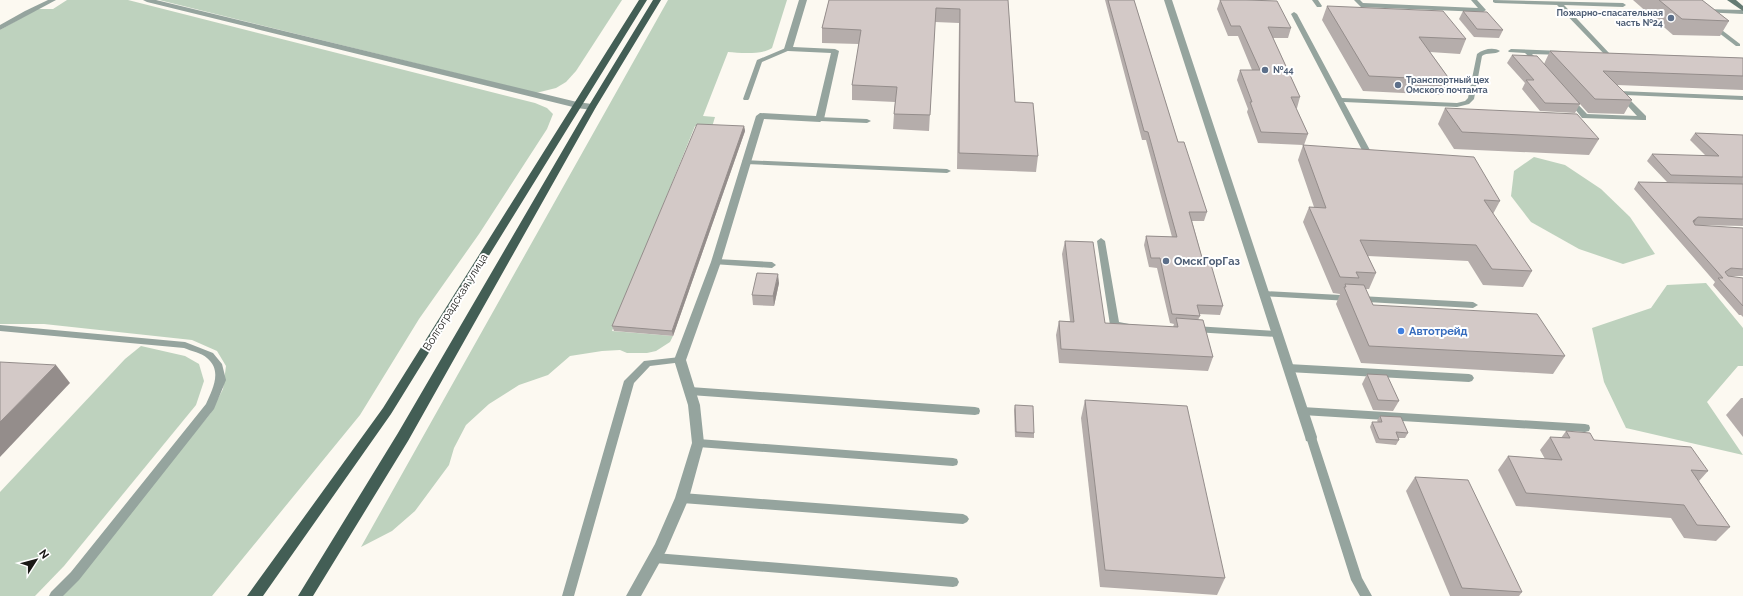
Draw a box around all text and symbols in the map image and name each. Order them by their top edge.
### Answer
place label: Пожарно-спасательная часть №24 [1556,8,1663,28]
marker: Пожарно-спасательная часть №24 [1666,13,1676,23]
marker: №44 [1260,65,1270,75]
place label: №44 [1273,65,1294,75]
place label: Транспортный цех Омского почтамта [1406,75,1489,95]
marker: Транспортный цех Омского почтамта [1393,80,1403,90]
street label: Волгоградская улица [420,251,491,353]
place label: ОмскГорГаз [1174,255,1241,268]
marker: ОмскГорГаз [1161,256,1171,266]
place label: Автотрейд [1409,325,1468,338]
marker: Автотрейд [1396,326,1406,336]
north arrow [16,540,56,580]
text: N [36,547,51,562]

